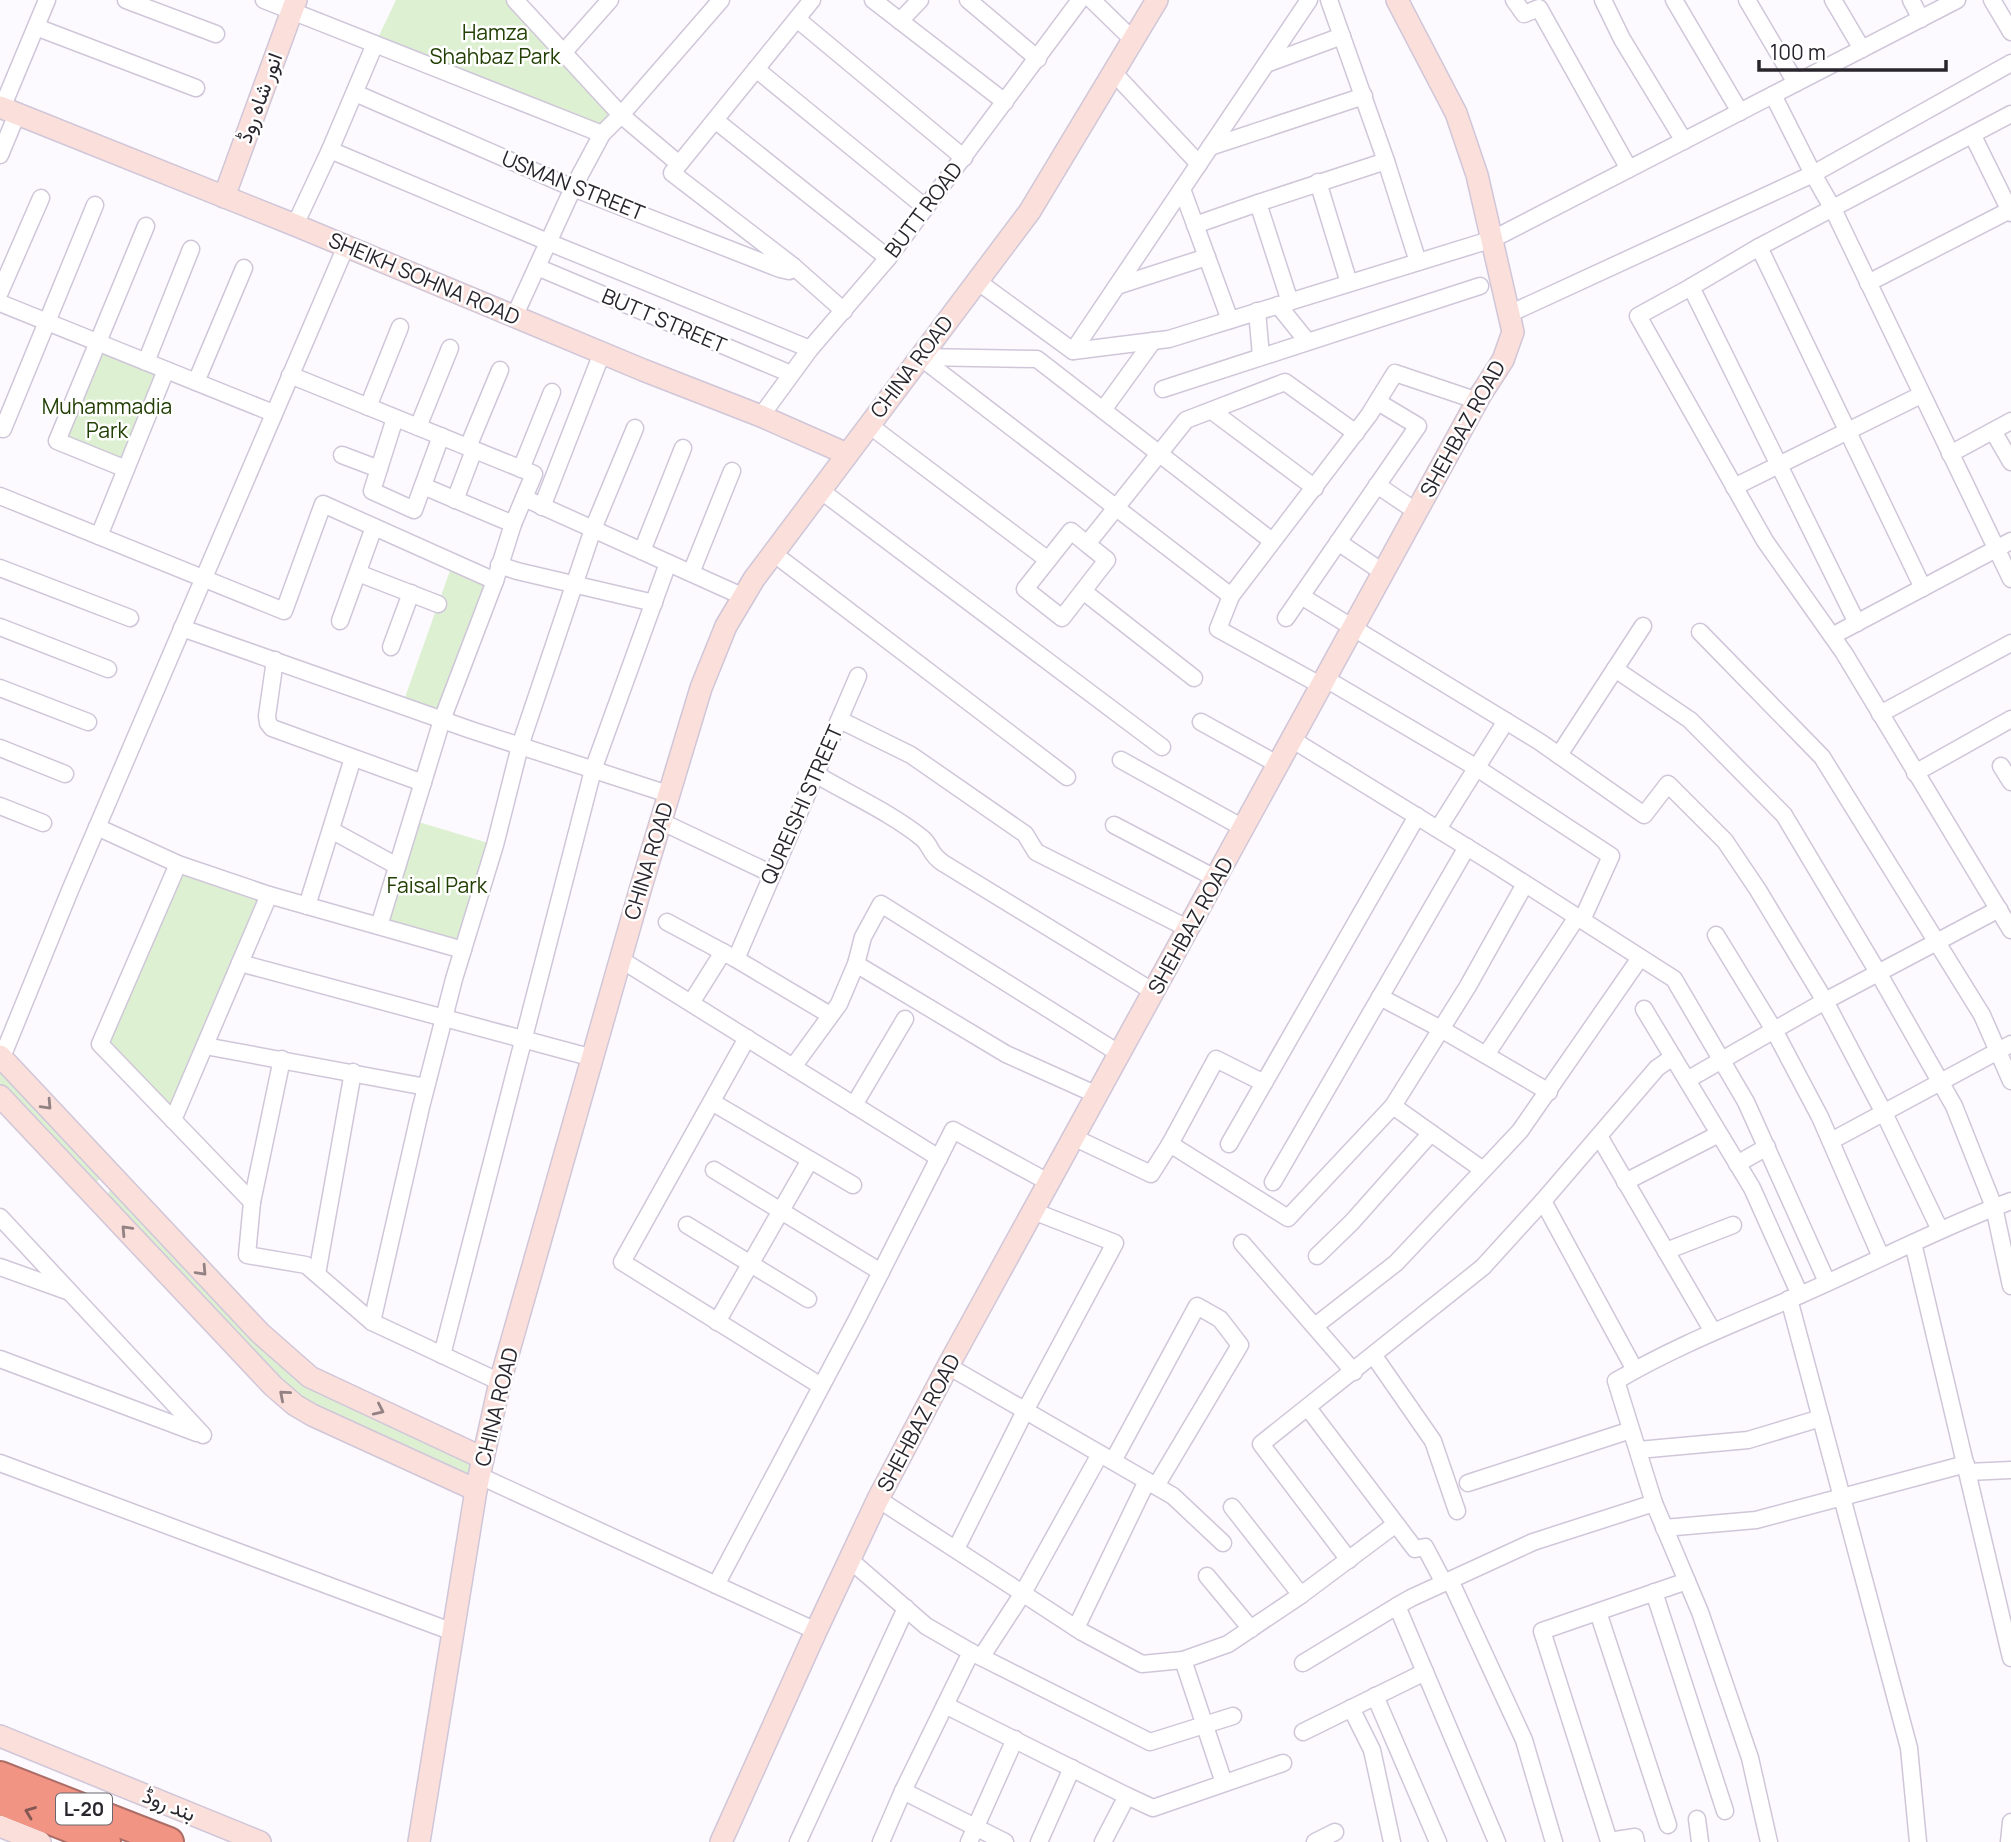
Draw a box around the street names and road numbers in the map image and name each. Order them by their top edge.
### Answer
street label: انور شاہ روڈ [230,49,288,147]
street label: USMAN STREET [498,144,649,227]
street label: BUTT ROAD [878,156,968,263]
street label: SHEIKH SOHNA ROAD [325,225,524,331]
street label: BUTT STREET [598,281,731,359]
street label: CHINA ROAD [863,309,959,423]
street label: SHEHBAZ ROAD [1413,355,1511,502]
street label: QUREISHI STREET [753,720,849,889]
street label: CHINA ROAD [617,798,679,923]
street label: SHEHBAZ ROAD [1141,852,1239,999]
street label: CHINA ROAD [468,1344,524,1469]
street label: SHEHBAZ ROAD [870,1349,966,1496]
street label: بند روڈ [139,1781,200,1827]
road number: L-20 [56,1794,112,1825]

